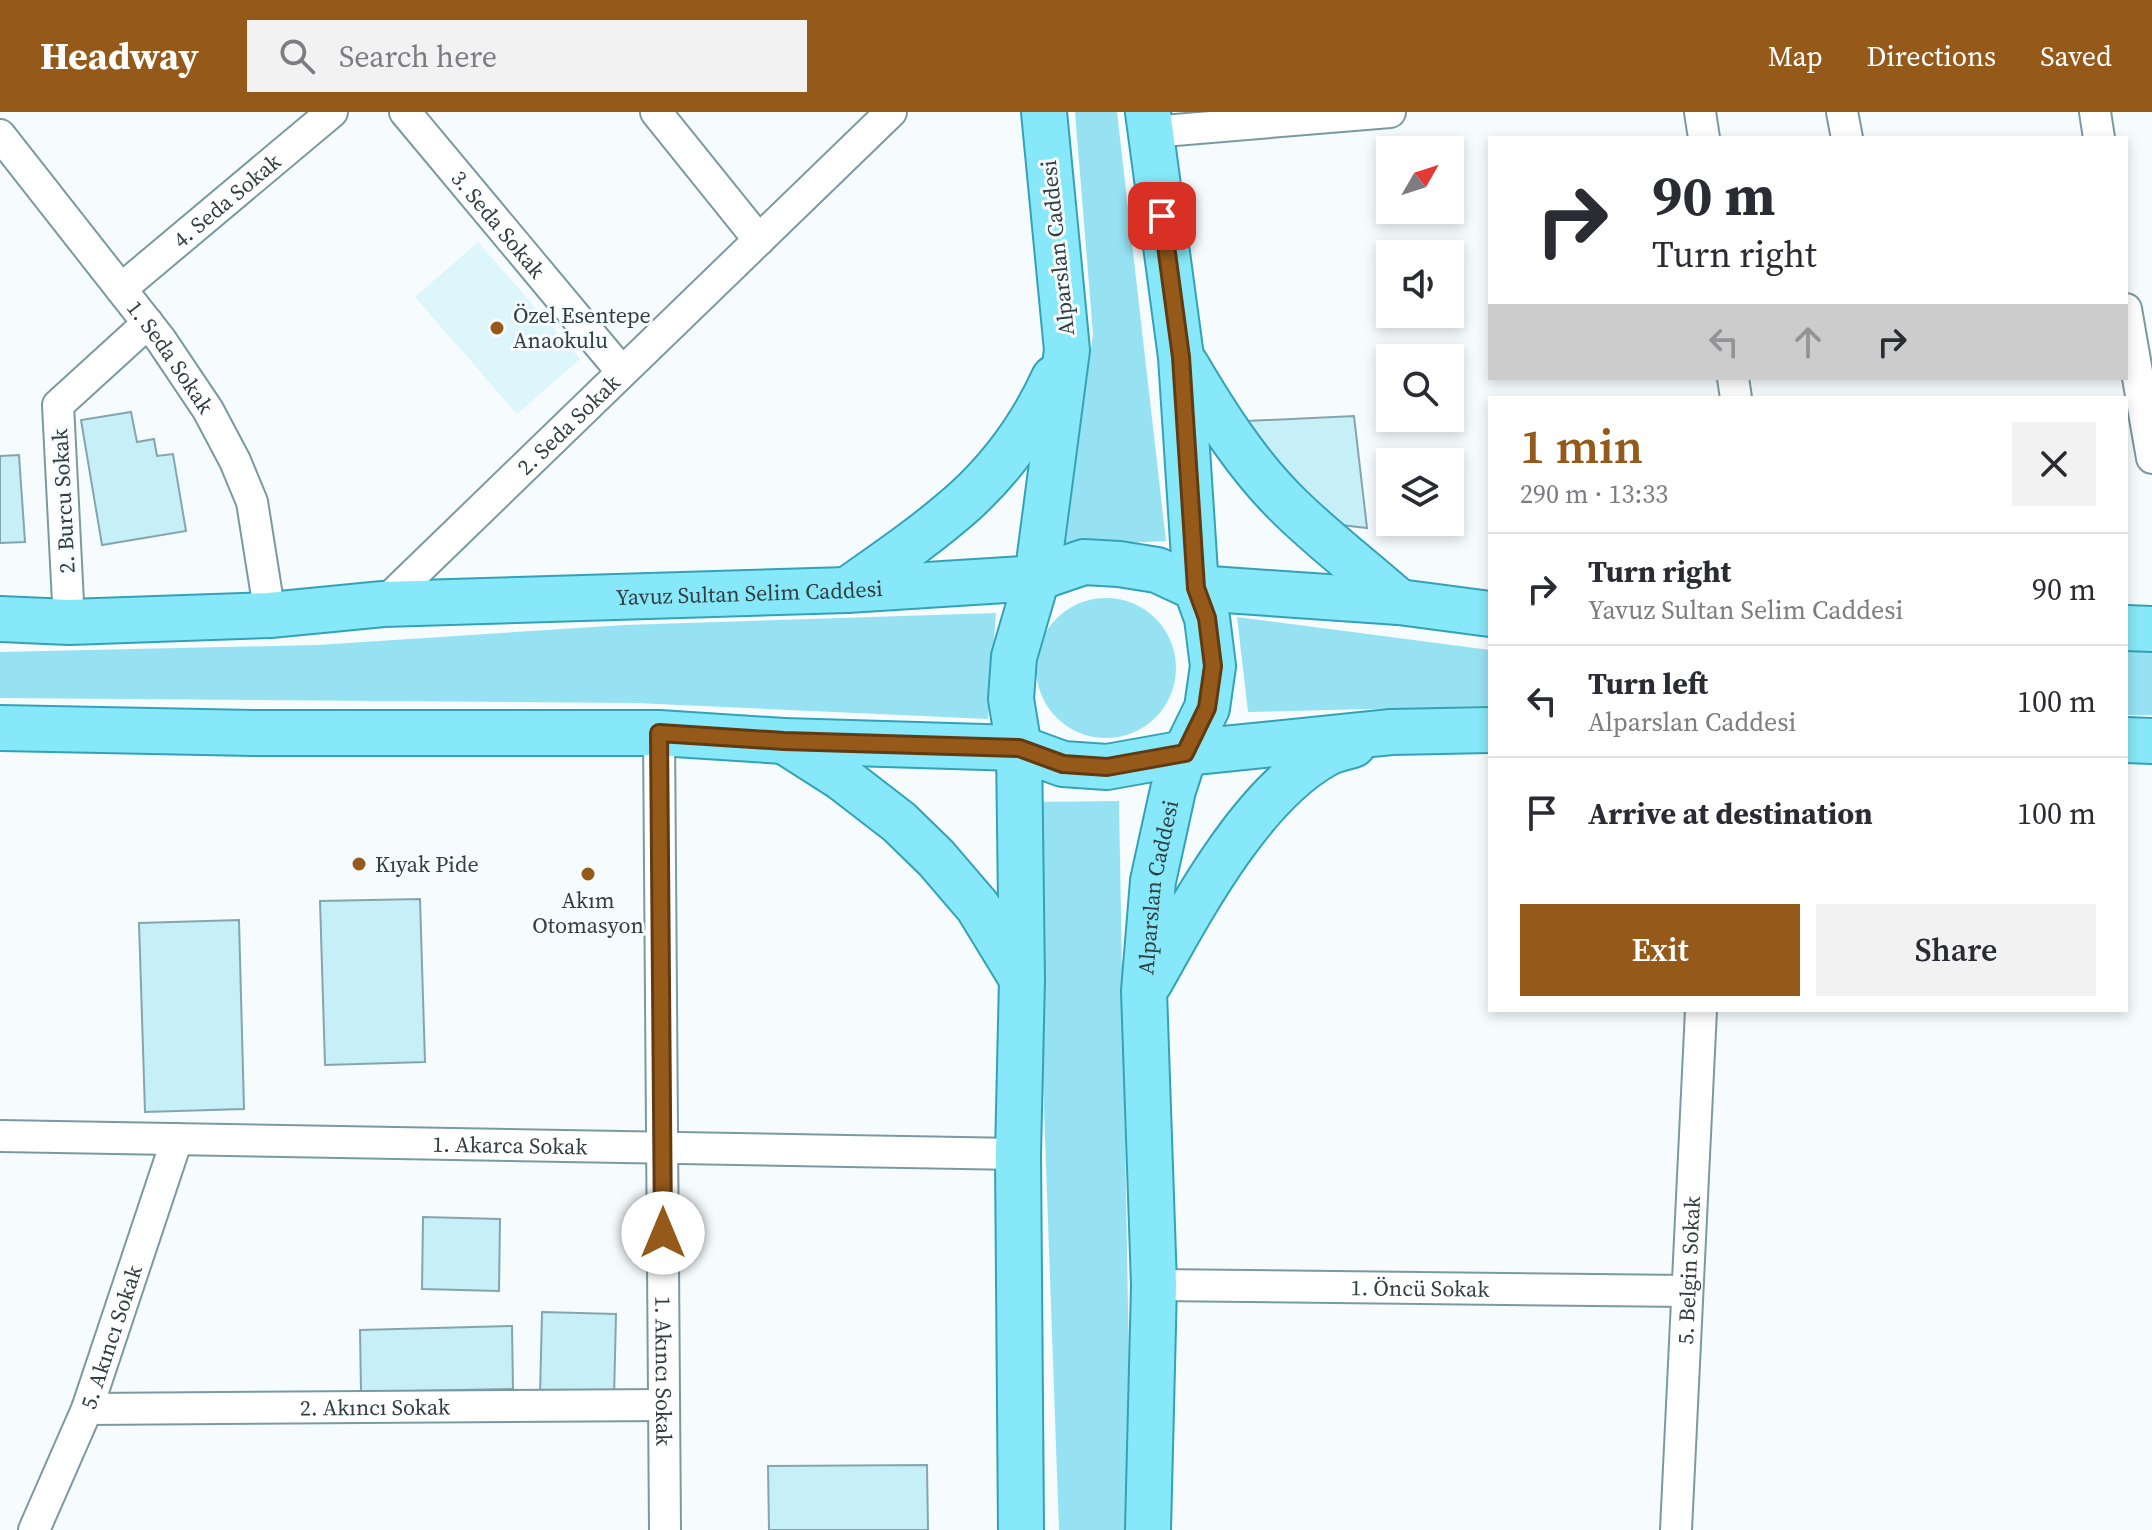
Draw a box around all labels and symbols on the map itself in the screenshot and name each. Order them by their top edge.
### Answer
north arrow [1376,136,1464,224]
street label: 4. Seda Sokak [166,146,288,254]
street label: Alparslan Caddesi [1033,159,1081,337]
street label: 3. Seda Sokak [445,164,553,285]
pin [1128,182,1196,250]
street label: 1. Seda Sokak [120,294,222,420]
place label: Özel Esentepe Anaokulu [513,300,651,355]
marker: Özel Esentepe Anaokulu [488,319,506,337]
street label: 2. Seda Sokak [510,367,627,481]
street label: 2. Burcu Sokak [44,427,82,574]
street label: Yavuz Sultan Selim Caddesi [615,573,883,612]
street label: Alparslan Caddesi [1130,797,1185,976]
place label: Kıyak Pide [375,849,479,879]
marker: Kıyak Pide [350,855,368,873]
marker: Akım Otomasyon [579,865,597,883]
place label: Akım Otomasyon [532,885,644,940]
street label: 1. Akarca Sokak [432,1129,589,1161]
position arrow [621,1191,705,1275]
street label: 5. Belgin Sokak [1670,1194,1707,1345]
street label: 5. Akıncı Sokak [73,1260,149,1413]
street label: 1. Öncü Sokak [1350,1272,1491,1304]
street label: 1. Akıncı Sokak [648,1296,679,1447]
street label: 2. Akıncı Sokak [300,1391,451,1423]

